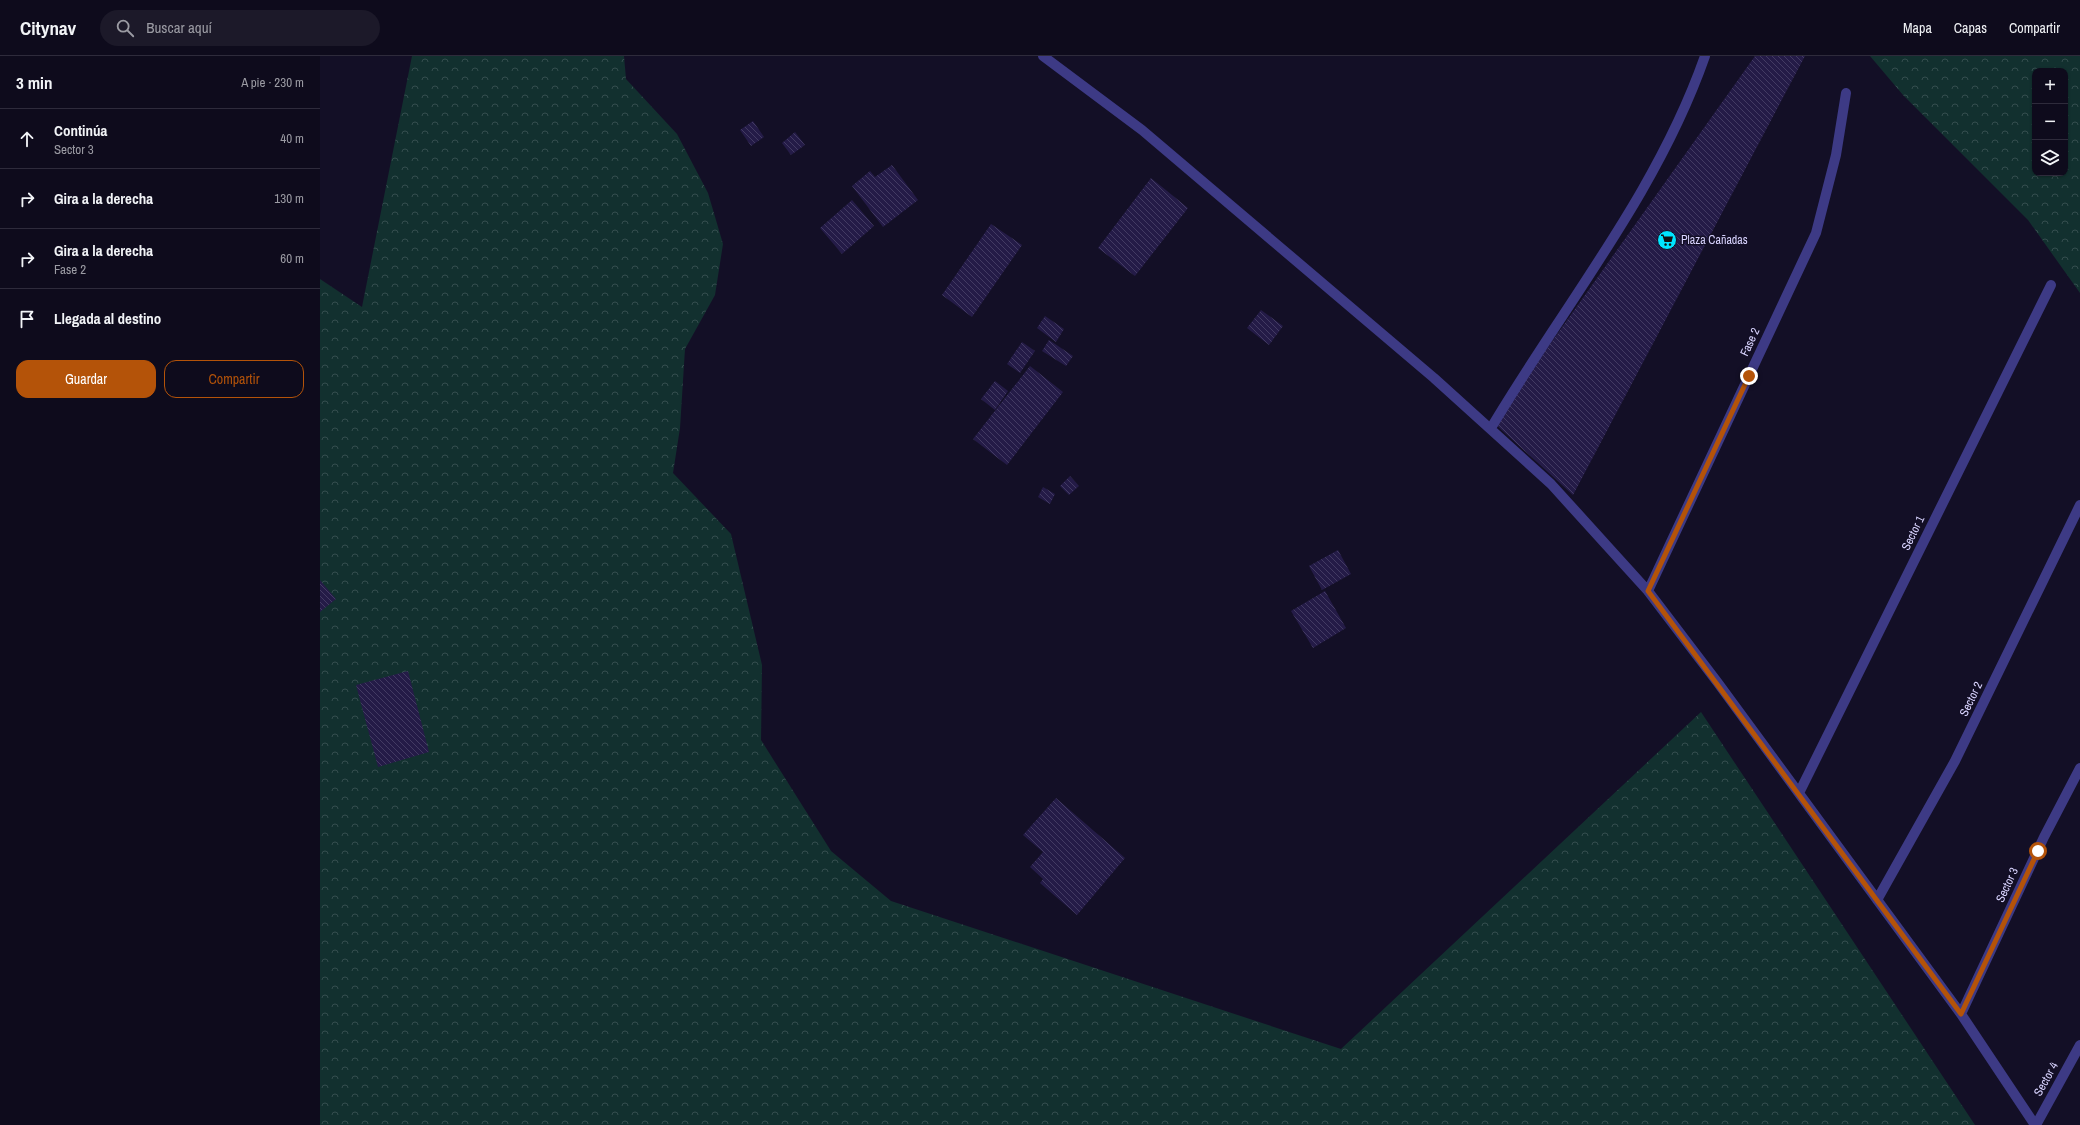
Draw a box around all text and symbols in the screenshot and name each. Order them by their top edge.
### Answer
search box [100,10,380,46]
text: Citynav [20,15,76,41]
icon: search [114,17,136,39]
text: Buscar aquí [146,17,212,38]
text: Mapa [1903,19,1932,37]
text: Capas [1954,19,1987,37]
text: Compartir [2009,19,2060,37]
map controls [2032,68,2068,176]
button: + [2032,68,2068,104]
text: 3 min [16,71,52,94]
text: A pie · 230 m [241,74,304,91]
button: − [2032,104,2068,140]
text: Continúa [54,120,107,141]
icon: ahead [16,128,38,150]
text: 40 m [280,130,304,147]
button: layers [2032,140,2068,176]
text: Sector 3 [54,141,94,158]
icon: right [16,188,38,210]
text: Gira a la derecha [54,188,153,209]
text: 130 m [274,190,304,207]
supermarket icon: Plaza Cañadas [1656,229,1678,251]
place label: Plaza Cañadas [1681,232,1748,248]
text: Gira a la derecha [54,240,153,261]
icon: right [16,248,38,270]
text: 60 m [280,250,304,267]
text: Fase 2 [54,261,86,278]
icon: arrive [16,308,38,330]
text: Llegada al destino [54,308,161,329]
street label: Fase 2 [1736,325,1764,359]
button: Guardar [16,360,156,398]
button: Compartir [164,360,304,398]
route end [1740,367,1758,385]
street label: Sector 1 [1898,513,1928,553]
street label: Sector 2 [1956,679,1986,719]
route start [2029,842,2047,860]
street label: Sector 3 [1992,865,2022,905]
street label: Sector 4 [2030,1059,2062,1099]

